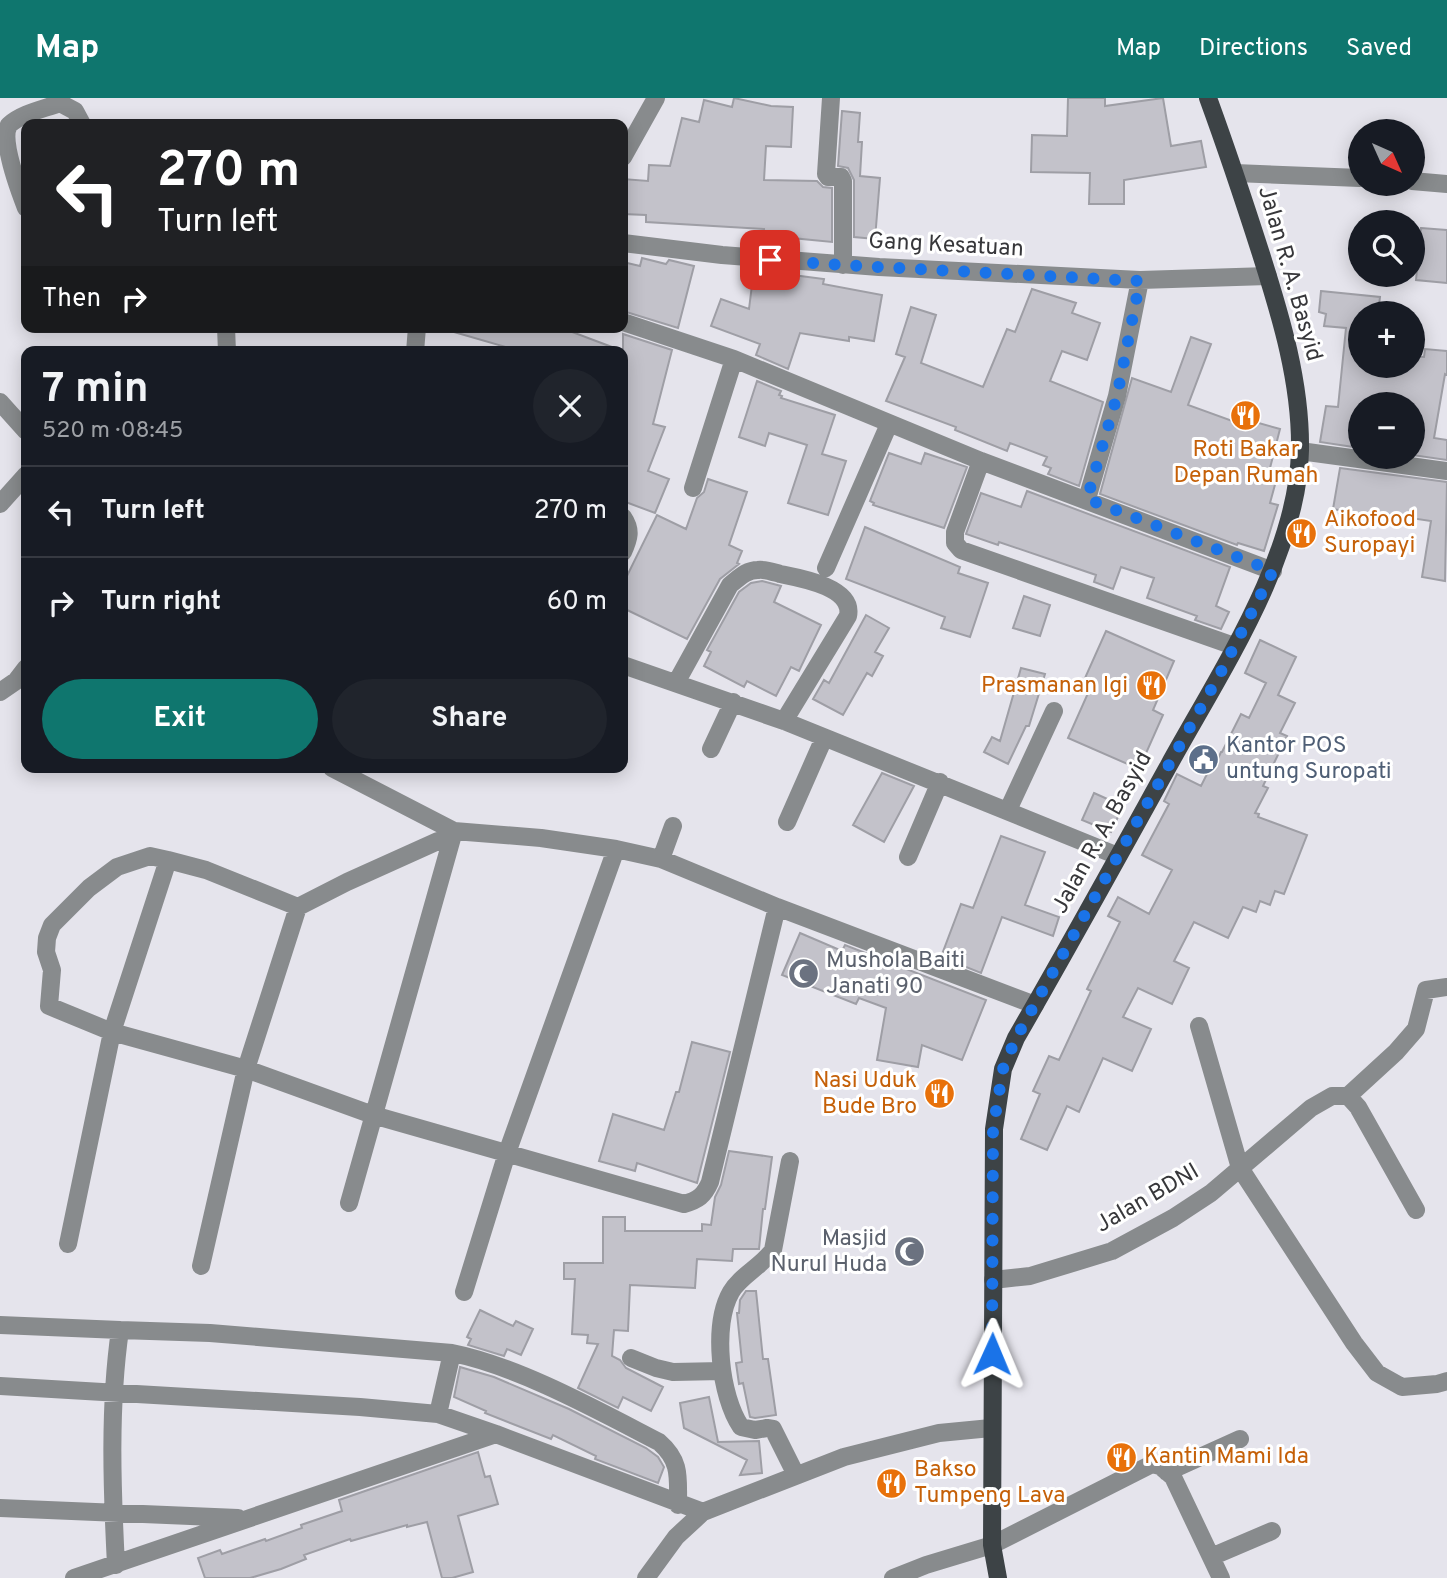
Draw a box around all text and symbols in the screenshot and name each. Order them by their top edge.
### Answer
text: Map [35,28,99,70]
text: Map [1116,34,1161,64]
text: Directions [1199,34,1308,64]
text: Saved [1346,34,1412,64]
north arrow [1348,119,1424,196]
map controls [1348,119,1425,469]
text: 270 m [157,142,300,204]
icon: left [42,147,133,238]
street label: Jalan R. A. Basyid [1250,183,1328,365]
text: Turn left [157,203,278,243]
button: search [1348,210,1425,287]
street label: Gang Kesatuan [868,227,1024,265]
pin [740,230,800,290]
icon: arrive [751,241,789,279]
icon: right [115,280,153,318]
text: Then [42,283,101,316]
button: + [1348,301,1425,378]
text: 7 min [42,364,149,417]
button: close [533,369,607,443]
button: − [1348,392,1425,469]
restaurant icon: Roti Bakar Depan Rumah [1229,399,1263,433]
text: 520 m · 08:45 [42,417,183,446]
place label: Roti Bakar Depan Rumah [1174,436,1318,491]
icon: left [42,493,80,531]
text: Turn left [101,495,205,528]
text: 270 m [534,495,607,528]
place label: Aikofood Suropayi [1324,506,1416,561]
restaurant icon: Aikofood Suropayi [1284,516,1318,550]
icon: right [42,584,80,622]
text: Turn right [101,586,221,619]
text: 60 m [547,586,607,619]
restaurant icon: Prasmanan Igi [1134,669,1168,703]
place label: Prasmanan Igi [981,672,1128,701]
button: Exit [42,679,318,759]
button: Share [332,679,607,759]
place label: Kantor POS untung Suropati [1226,732,1392,787]
public building icon: Kantor POS untung Suropati [1186,742,1220,776]
street label: Jalan R. A. Basyid [1046,747,1160,919]
place label: Mushola Baiti Janati 90 [826,947,965,1002]
mosque icon: Mushola Baiti Janati 90 [786,957,820,991]
place label: Nasi Uduk Bude Bro [813,1067,917,1122]
restaurant icon: Nasi Uduk Bude Bro [923,1077,957,1111]
street label: Jalan BDNI [1091,1158,1205,1240]
place label: Masjid Nurul Huda [771,1225,887,1280]
mosque icon: Masjid Nurul Huda [893,1235,927,1269]
position arrow [955,1317,1029,1391]
restaurant icon: Kantin Mami Ida [1104,1440,1138,1474]
place label: Kantin Mami Ida [1144,1443,1309,1472]
place label: Bakso Tumpeng Lava [914,1456,1065,1511]
restaurant icon: Bakso Tumpeng Lava [874,1466,908,1500]

